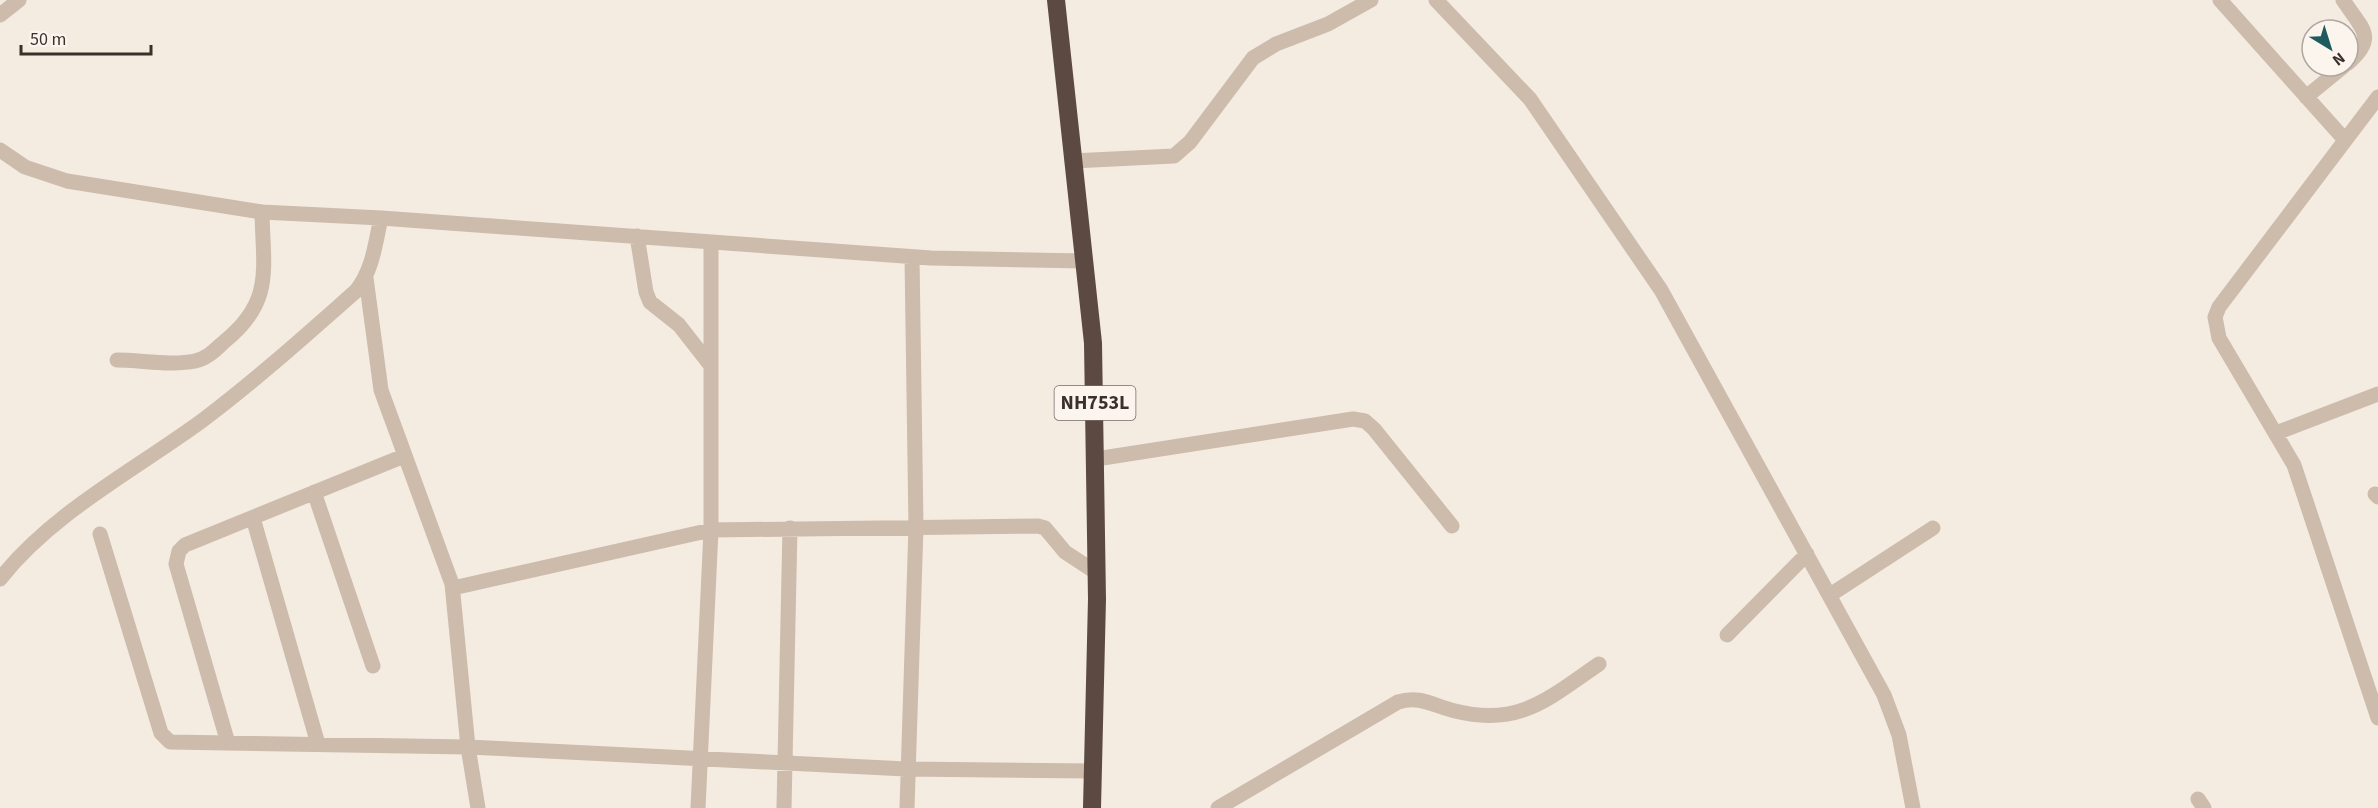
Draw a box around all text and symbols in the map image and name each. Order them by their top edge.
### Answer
scale bar [21,18,152,56]
north arrow [2300,18,2360,78]
text: 50 m [30,27,66,52]
text: N [2328,47,2350,71]
road number: NH753L [1054,386,1136,420]

